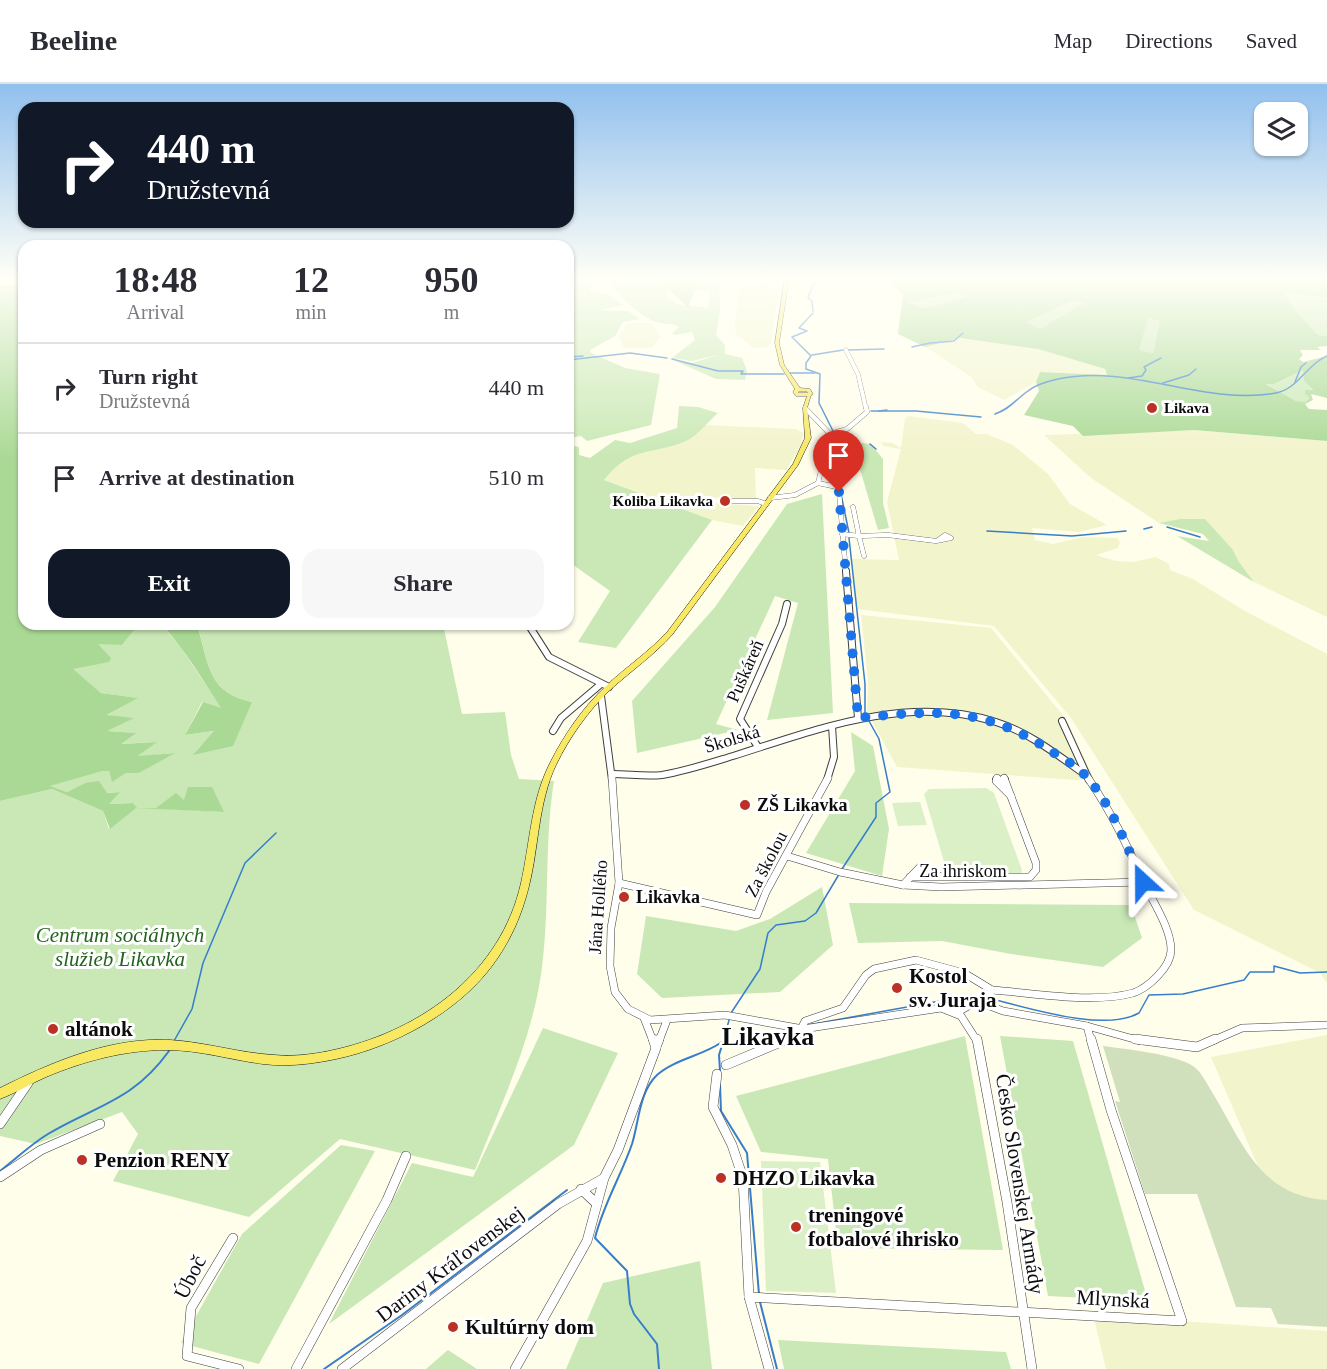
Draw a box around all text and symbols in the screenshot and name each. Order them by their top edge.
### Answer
text: Beeline [30,25,117,56]
text: Map [1054,29,1092,53]
text: Directions [1125,29,1213,53]
text: Saved [1246,29,1297,53]
map controls [1254,102,1308,156]
button: layers [1254,102,1308,156]
icon: right [48,126,126,204]
text: 440 m [147,126,256,172]
text: Družstevná [147,175,270,205]
text: 18:48 [114,260,198,300]
text: 12 [293,260,329,300]
text: 950 [425,260,479,300]
text: Arrival [127,301,184,323]
text: min [295,301,327,323]
text: m [444,301,459,323]
text: Turn right [99,364,198,389]
icon: right [48,372,81,405]
text: 440 m [488,375,544,400]
text: Družstevná [99,390,190,412]
place label: Likava [1164,400,1210,416]
marker: Likava [1145,401,1159,415]
pin [813,430,864,492]
icon: arrive [822,439,855,472]
icon: arrive [48,462,81,495]
text: Arrive at destination [99,465,295,490]
text: 510 m [488,465,544,490]
place label: Koliba Likavka [613,493,713,509]
marker: Koliba Likavka [718,494,732,508]
button: Exit [48,549,290,618]
button: Share [302,549,544,618]
street label: Puškáreň [722,637,768,705]
street label: Školská [702,720,762,757]
place label: ZŠ Likavka [757,794,848,815]
marker: ZŠ Likavka [738,798,752,812]
street label: Za školou [741,828,791,900]
position arrow [1111,850,1175,914]
street label: Jána Hollého [585,859,611,955]
street label: Za ihriskom [919,861,1007,881]
place label: Likavka [636,887,700,907]
marker: Likavka [617,890,631,904]
park label: Centrum sociálnych služieb Likavka [36,923,204,971]
place label: Kostol sv. Juraja [909,964,997,1012]
marker: Kostol sv. Juraja [890,981,904,995]
place label: altánok [65,1017,133,1041]
marker: altánok [46,1022,60,1036]
district label: Likavka [722,1022,814,1051]
street label: Česko Slovenskej Armády [991,1072,1049,1296]
place label: Penzion RENY [94,1148,230,1172]
marker: Penzion RENY [75,1153,89,1167]
place label: DHZO Likavka [733,1166,875,1190]
marker: DHZO Likavka [714,1171,728,1185]
street label: Dariny Kráľovenskej [372,1201,528,1327]
place label: treningové fotbalové ihrisko [808,1203,959,1251]
marker: treningové fotbalové ihrisko [789,1220,803,1234]
street label: Úboč [169,1251,211,1303]
street label: Mlynská [1076,1285,1151,1313]
place label: Kultúrny dom [465,1315,594,1339]
marker: Kultúrny dom [446,1320,460,1334]

